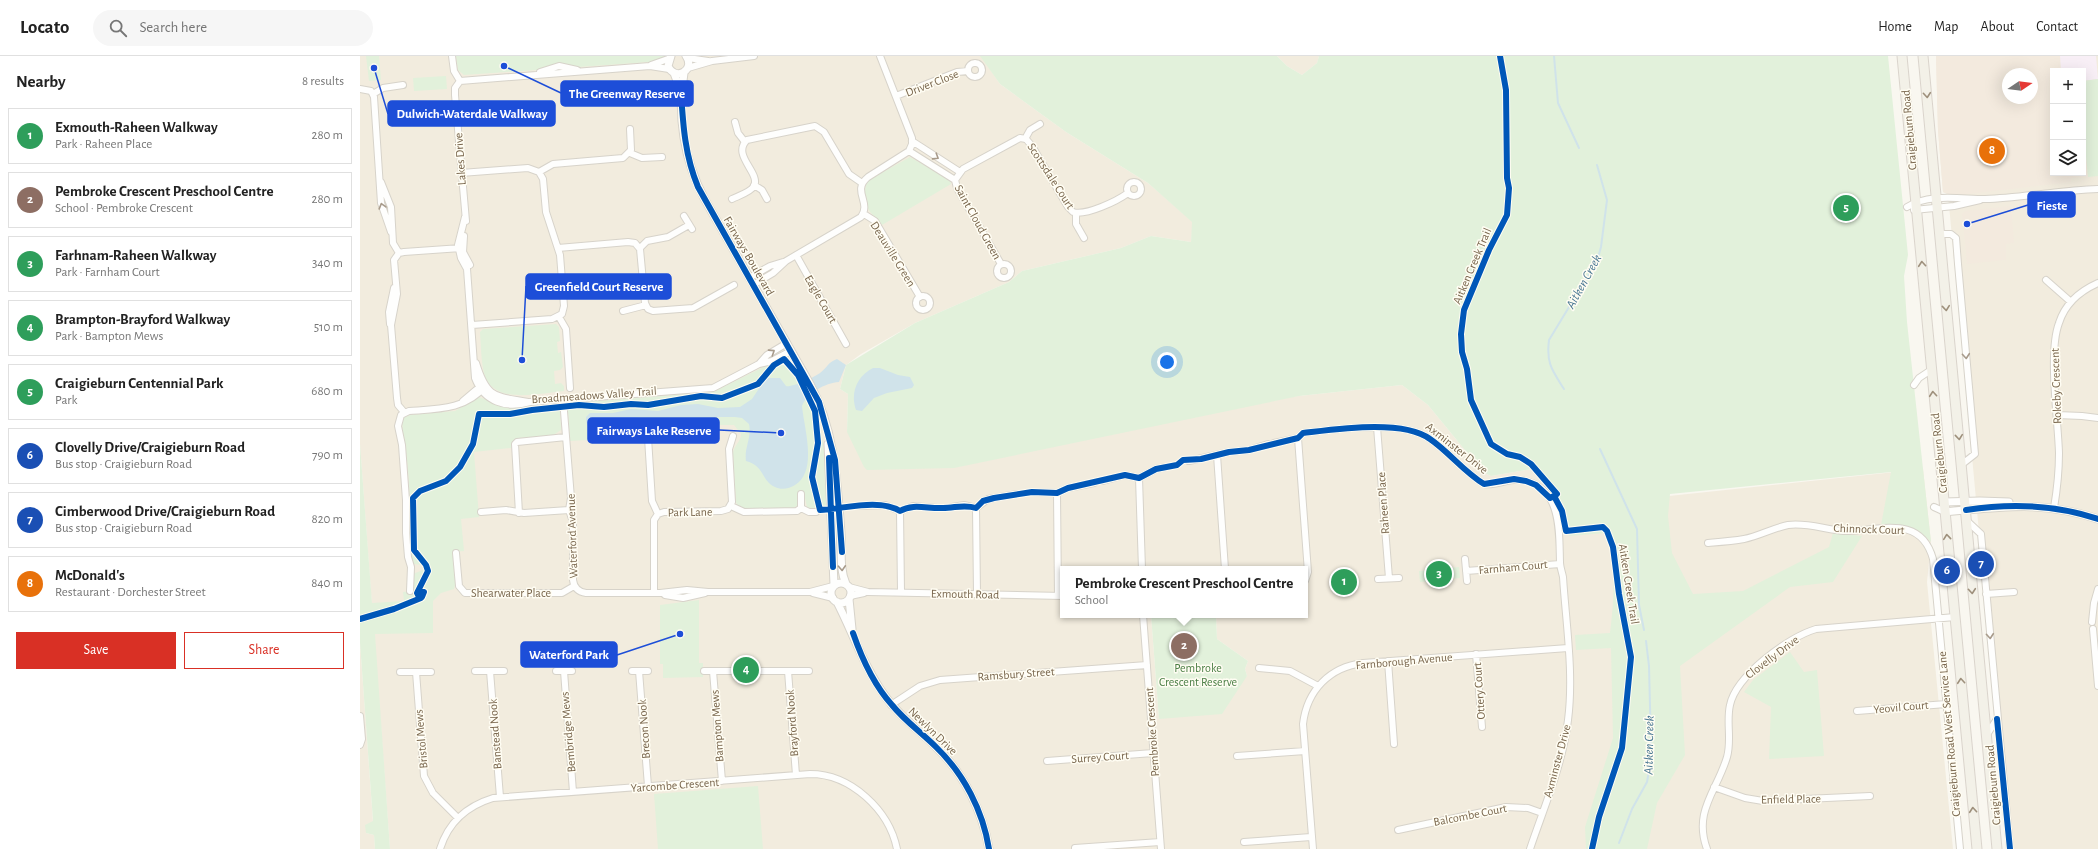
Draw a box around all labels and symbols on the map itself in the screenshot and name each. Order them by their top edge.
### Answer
street label: Driver Close [904,67,960,99]
north arrow [2002,68,2038,104]
callout: The Greenway Reserve [561,81,693,106]
text: The Greenway Reserve [569,88,685,101]
street label: Craigieburn Road [1900,89,1918,171]
one-way arrow [1922,92,1931,98]
callout: Dulwich-Waterdale Walkway [388,101,555,126]
text: Dulwich-Waterdale Walkway [397,108,548,121]
street label: Lakes Drive [452,132,468,186]
pin: 8 [1979,136,2005,166]
street label: Scottsdale Court [1025,141,1077,211]
one-way arrow [932,152,939,159]
street label: Saint Cloud Green [953,183,1003,261]
callout: Fieste [2028,192,2075,217]
pin: 5 [1833,193,1859,223]
text: Fieste [2037,200,2067,213]
one-way arrow [378,203,387,210]
street label: Fairways Boulevard [721,214,777,298]
street label: Deauville Green [868,219,918,289]
street label: Aitken Creek Trail [1451,226,1493,306]
water label: Aitken Creek [1564,253,1604,312]
one-way arrow [1917,261,1926,267]
street label: Eagle Court [803,273,840,325]
callout: Greenfield Court Reserve [526,274,671,299]
text: Greenfield Court Reserve [535,281,663,294]
one-way arrow [1941,305,1950,311]
street label: Rokeby Crescent [2049,348,2064,424]
one-way arrow [768,349,775,357]
your location [1157,352,1177,372]
one-way arrow [1962,353,1971,359]
street label: Broadmeadows Valley Trail [531,385,657,406]
one-way arrow [1929,391,1938,397]
street label: Craigieburn Road [1929,412,1949,494]
callout: Fairways Lake Reserve [588,418,719,443]
street label: Axminster Drive [1424,420,1490,476]
text: Fairways Lake Reserve [597,425,711,438]
one-way arrow [1954,434,1963,440]
street label: Raheen Place [1375,471,1391,535]
street label: Waterford Avenue [565,493,579,579]
street label: Park Lane [667,506,713,518]
street label: Chinnock Court [1833,522,1905,536]
one-way arrow [1943,534,1952,540]
street label: Aitken Creek Trail [1617,543,1641,625]
pin: 7 [1968,549,1994,579]
pin: 6 [1934,556,1960,586]
street label: Farnham Court [1478,558,1548,576]
pin: 3 [1426,559,1452,589]
one-way arrow [837,565,846,572]
pin: 1 [1331,567,1357,597]
street label: Shearwater Place [471,587,551,599]
street label: Exmouth Road [931,587,999,601]
one-way arrow [1968,588,1977,594]
pin: 2 [1171,631,1197,661]
street label: Clovelly Drive [1743,633,1802,682]
one-way arrow [1985,633,1994,640]
callout: Waterford Park [521,642,617,667]
text: Waterford Park [529,649,610,662]
street label: Farnborough Avenue [1355,651,1453,671]
street label: Craigieburn Road West Service Lane [1936,651,1962,817]
pin: 4 [733,655,759,685]
park label: Pembroke Crescent Reserve [1159,662,1237,688]
street label: Ottery Court [1471,662,1488,720]
street label: Ramsbury Street [977,665,1055,684]
one-way arrow [1957,678,1966,684]
street label: Pembroke Crescent [1143,687,1161,777]
street label: Bampton Mews [708,689,726,763]
street label: Brayford Nook [784,689,801,757]
street label: Bembridge Mews [558,691,578,773]
street label: Banstead Nook [487,698,503,770]
street label: Brecon Nook [636,698,652,759]
street label: Yeovil Court [1873,699,1929,715]
street label: Newlyn Drive [906,705,960,758]
street label: Bristol Mews [412,709,430,769]
water label: Aitken Creek [1642,715,1657,776]
street label: Axminster Drive [1541,723,1573,799]
street label: Craigieburn Road [1984,744,2002,826]
street label: Surrey Court [1071,749,1129,766]
street label: Yarcombe Crescent [630,776,720,794]
street label: Enfield Place [1761,792,1821,806]
street label: Balcombe Court [1432,802,1508,828]
one-way arrow [1969,807,1978,813]

